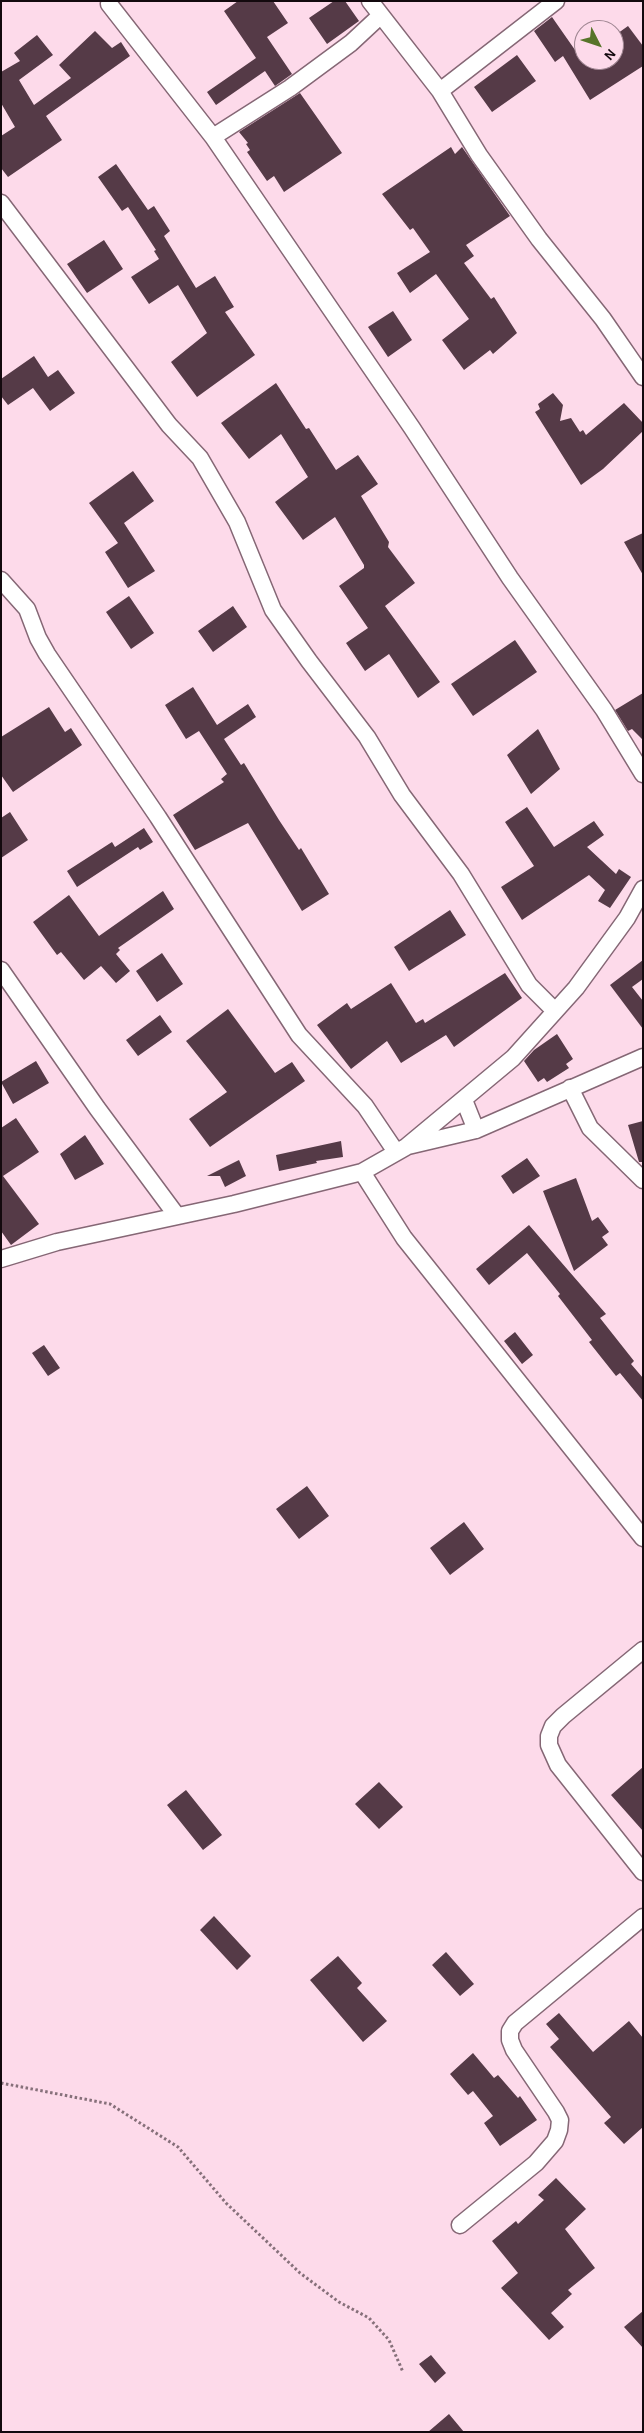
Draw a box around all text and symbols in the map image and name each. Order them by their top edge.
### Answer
north arrow [574,20,624,70]
text: N [601,46,618,62]

